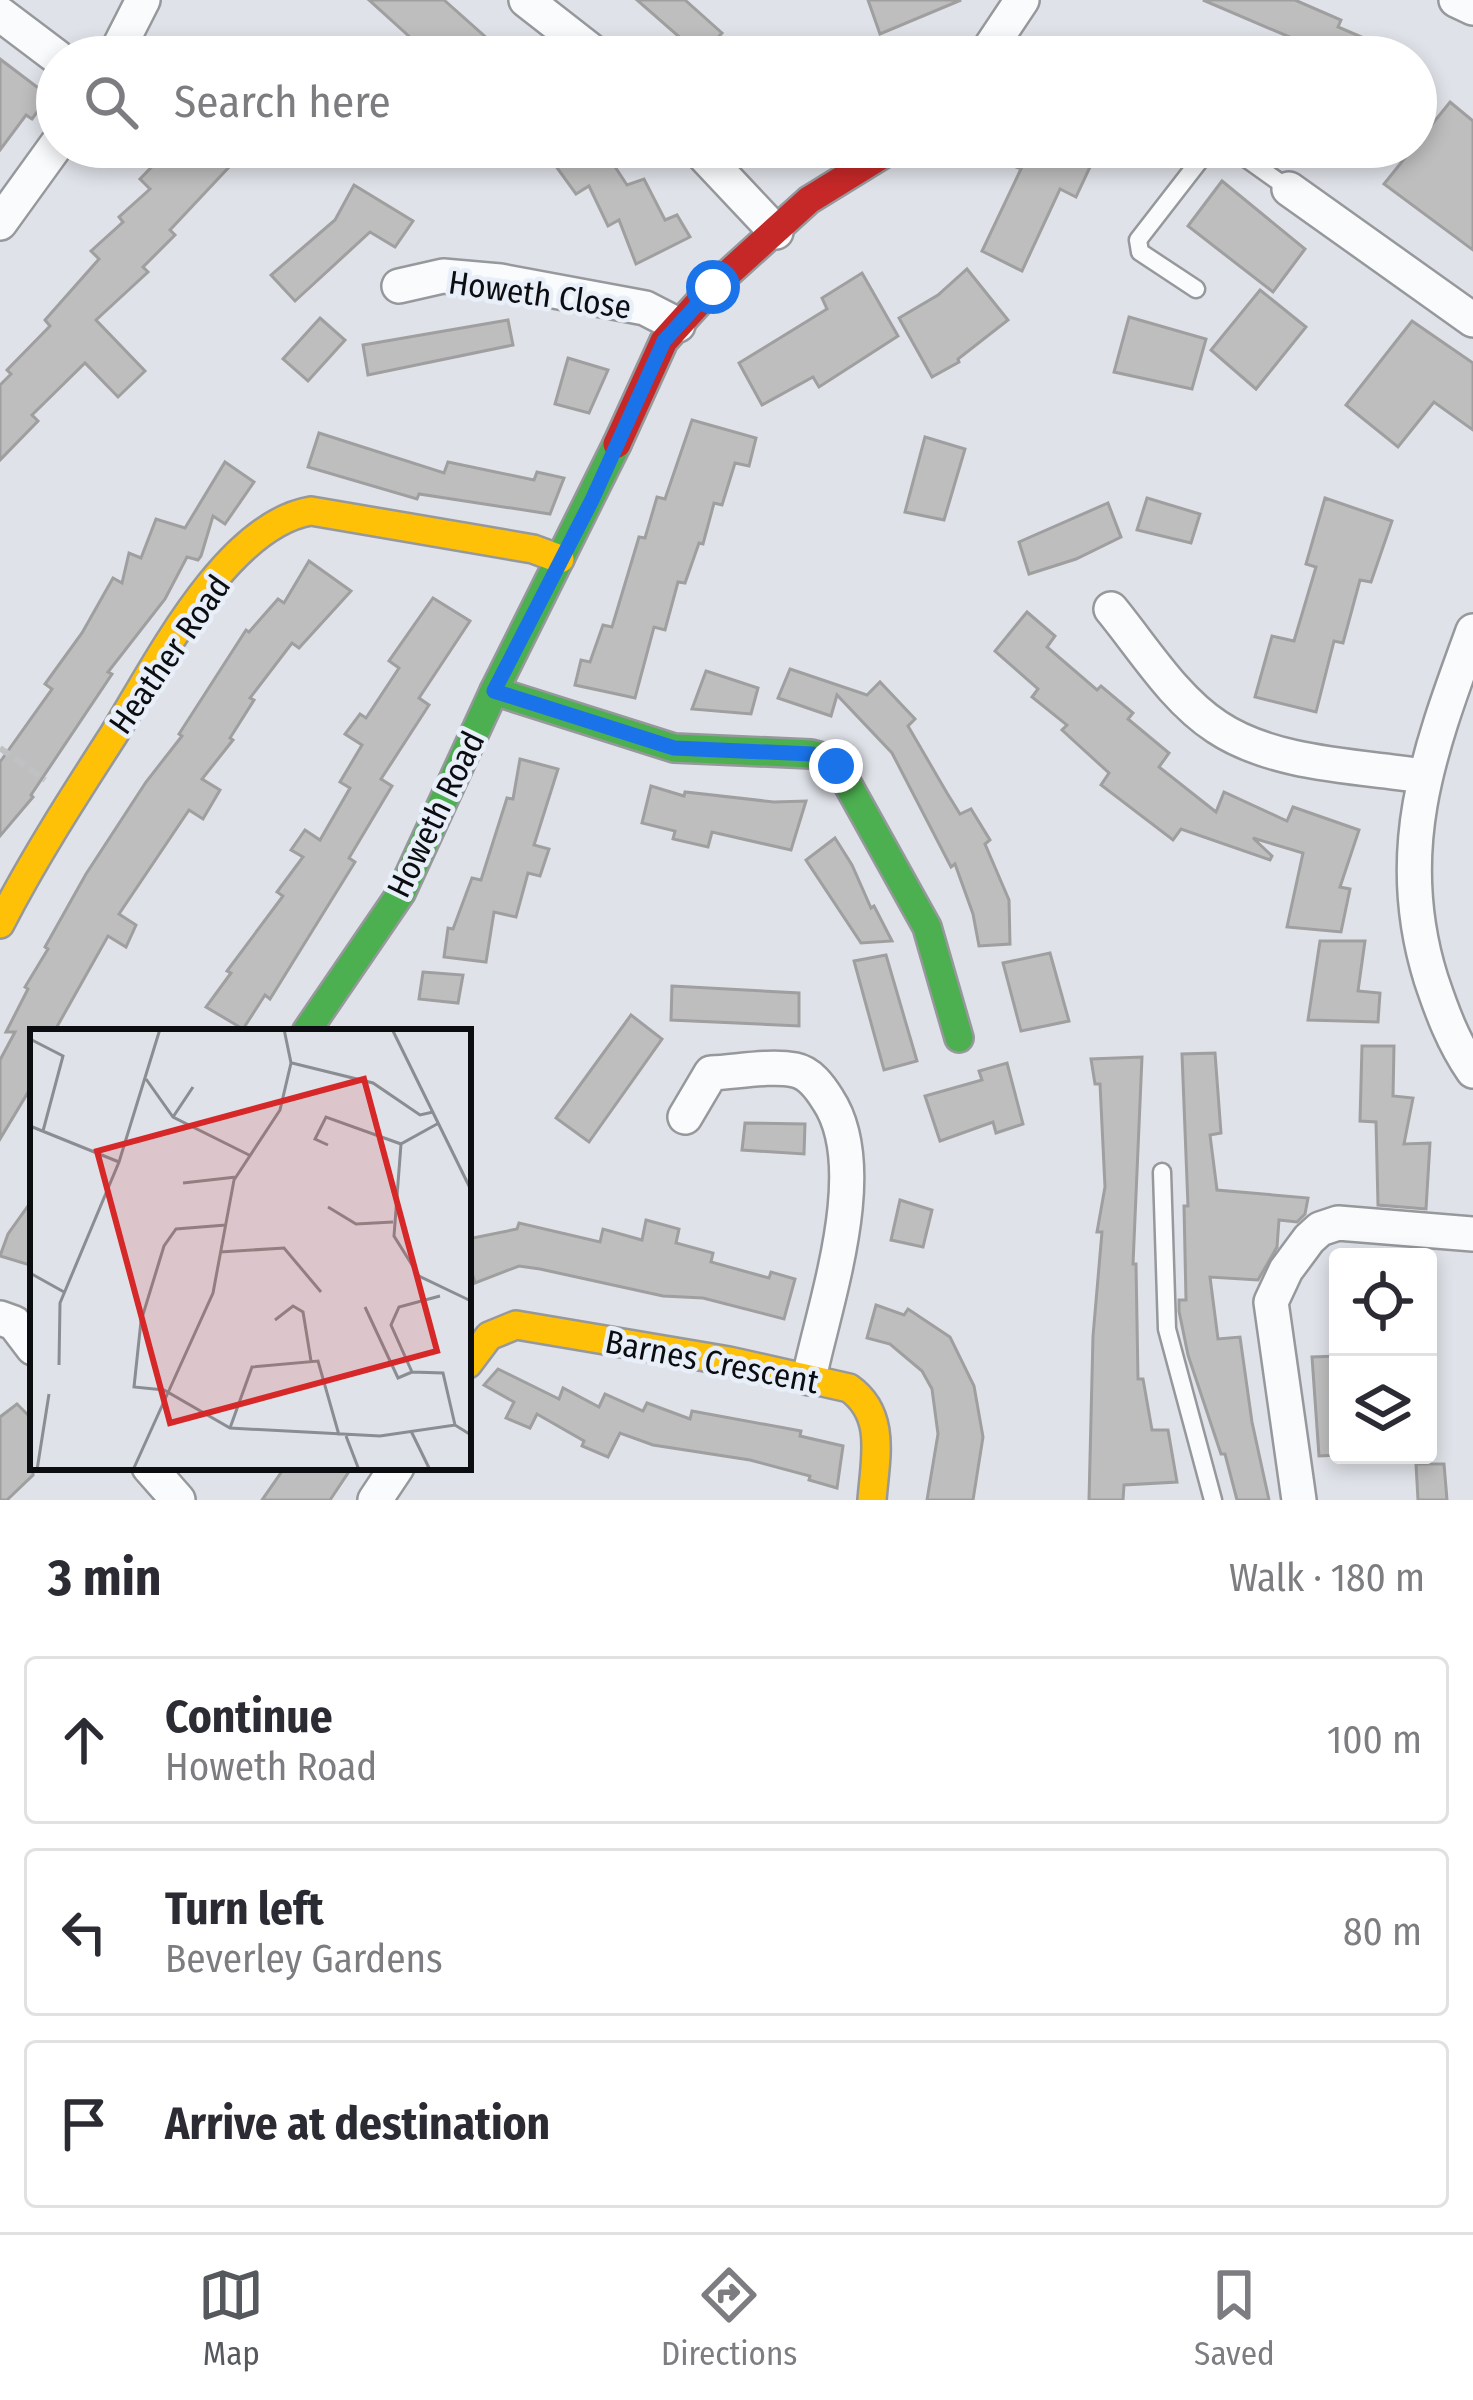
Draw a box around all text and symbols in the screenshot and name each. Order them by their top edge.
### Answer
search box [36,36,1437,168]
icon: search [78,69,144,135]
text: Search here [174,75,391,129]
route start [686,260,740,314]
street label: Howeth Close [446,262,634,328]
street label: Heather Road [101,568,239,742]
street label: Howeth Road [379,725,493,904]
route end [809,739,863,793]
inset map [30,1029,471,1470]
map controls [1329,1248,1437,1464]
button: locate [1329,1248,1437,1356]
street label: Barnes Crescent [602,1322,822,1402]
button: layers [1329,1356,1437,1464]
text: 3 min [48,1547,162,1609]
text: Walk · 180 m [1229,1555,1425,1601]
text: Continue [165,1690,333,1744]
icon: ahead [51,1707,117,1773]
text: 100 m [1327,1717,1422,1763]
text: Howeth Road [165,1744,377,1790]
text: Turn left [165,1882,324,1936]
icon: left [51,1899,117,1965]
text: 80 m [1343,1909,1422,1955]
text: Beverley Gardens [165,1936,443,1982]
icon: arrive [51,2091,117,2157]
text: Arrive at destination [165,2097,550,2151]
tab: Map [198,2262,264,2374]
tab: Directions [661,2262,797,2374]
tab: Saved [1194,2262,1275,2374]

